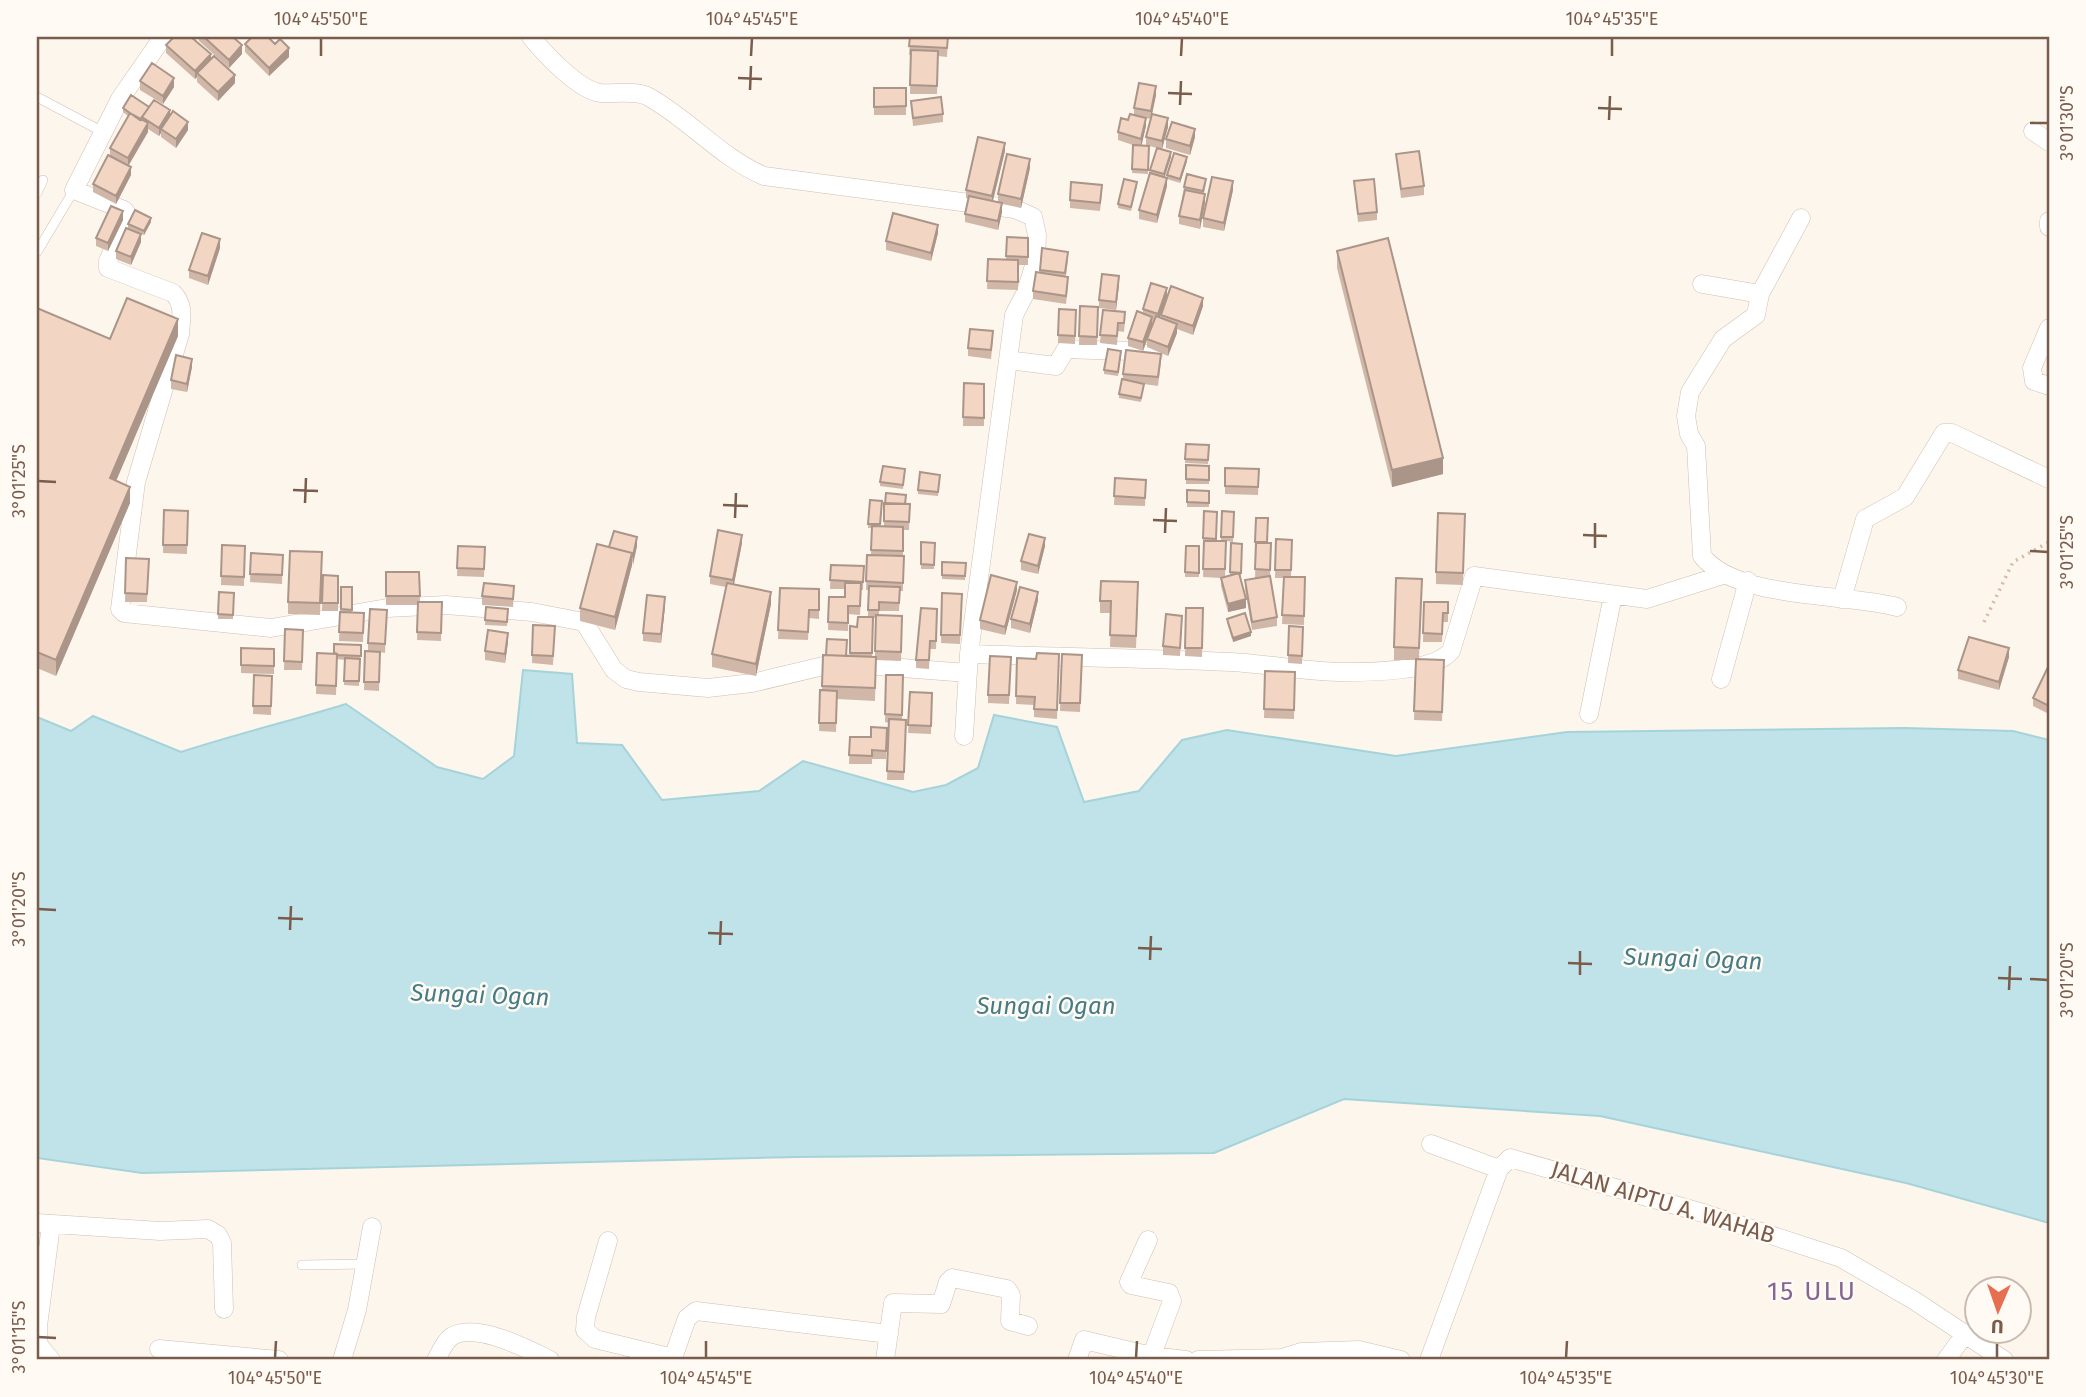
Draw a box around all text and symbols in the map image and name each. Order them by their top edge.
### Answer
text: 104°45'50"E [274,8,368,30]
text: 104°45'45"E [706,8,798,30]
text: 104°45'40"E [1135,8,1229,30]
text: 104°45'35"E [1566,8,1658,30]
text: 3°01'30"S [2056,85,2078,161]
text: 3°01'25"S [8,444,30,518]
text: 3°01'25"S [2056,515,2078,589]
text: 3°01'20"S [8,871,30,947]
text: 3°01'20"S [2056,942,2078,1018]
water label: Sungai Ogan [1622,943,1763,975]
water label: Sungai Ogan [409,979,550,1011]
water label: Sungai Ogan [975,992,1116,1020]
street label: JALAN AIPTU A. WAHAB [1548,1155,1778,1249]
north arrow [1964,1274,2034,1344]
district label: 15 ULU [1767,1276,1857,1307]
text: 3°01'15"S [8,1300,30,1374]
text: U [1991,1315,2004,1338]
text: 104°45'50"E [228,1367,322,1389]
text: 104°45'45"E [660,1367,752,1389]
text: 104°45'40"E [1089,1367,1183,1389]
text: 104°45'35"E [1520,1367,1612,1389]
text: 104°45'30"E [1950,1367,2044,1389]

